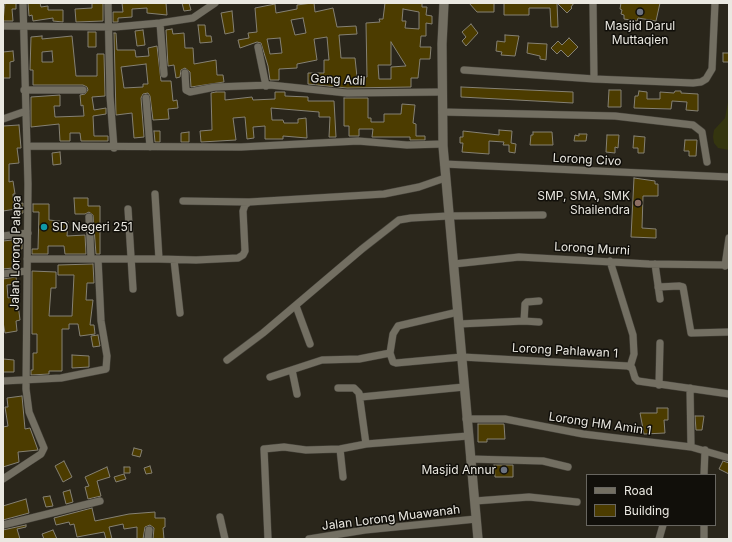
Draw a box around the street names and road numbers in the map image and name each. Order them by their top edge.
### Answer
street label: Gang Adil [310,71,366,89]
street label: Lorong Civo [552,151,622,169]
street label: Jalan Lorong Palapa [8,195,24,311]
street label: Lorong Murni [554,240,630,258]
street label: Lorong Pahlawan 1 [512,341,618,361]
street label: Lorong HM Amin 1 [548,410,652,438]
street label: Jalan Lorong Muawanah [321,502,461,534]

